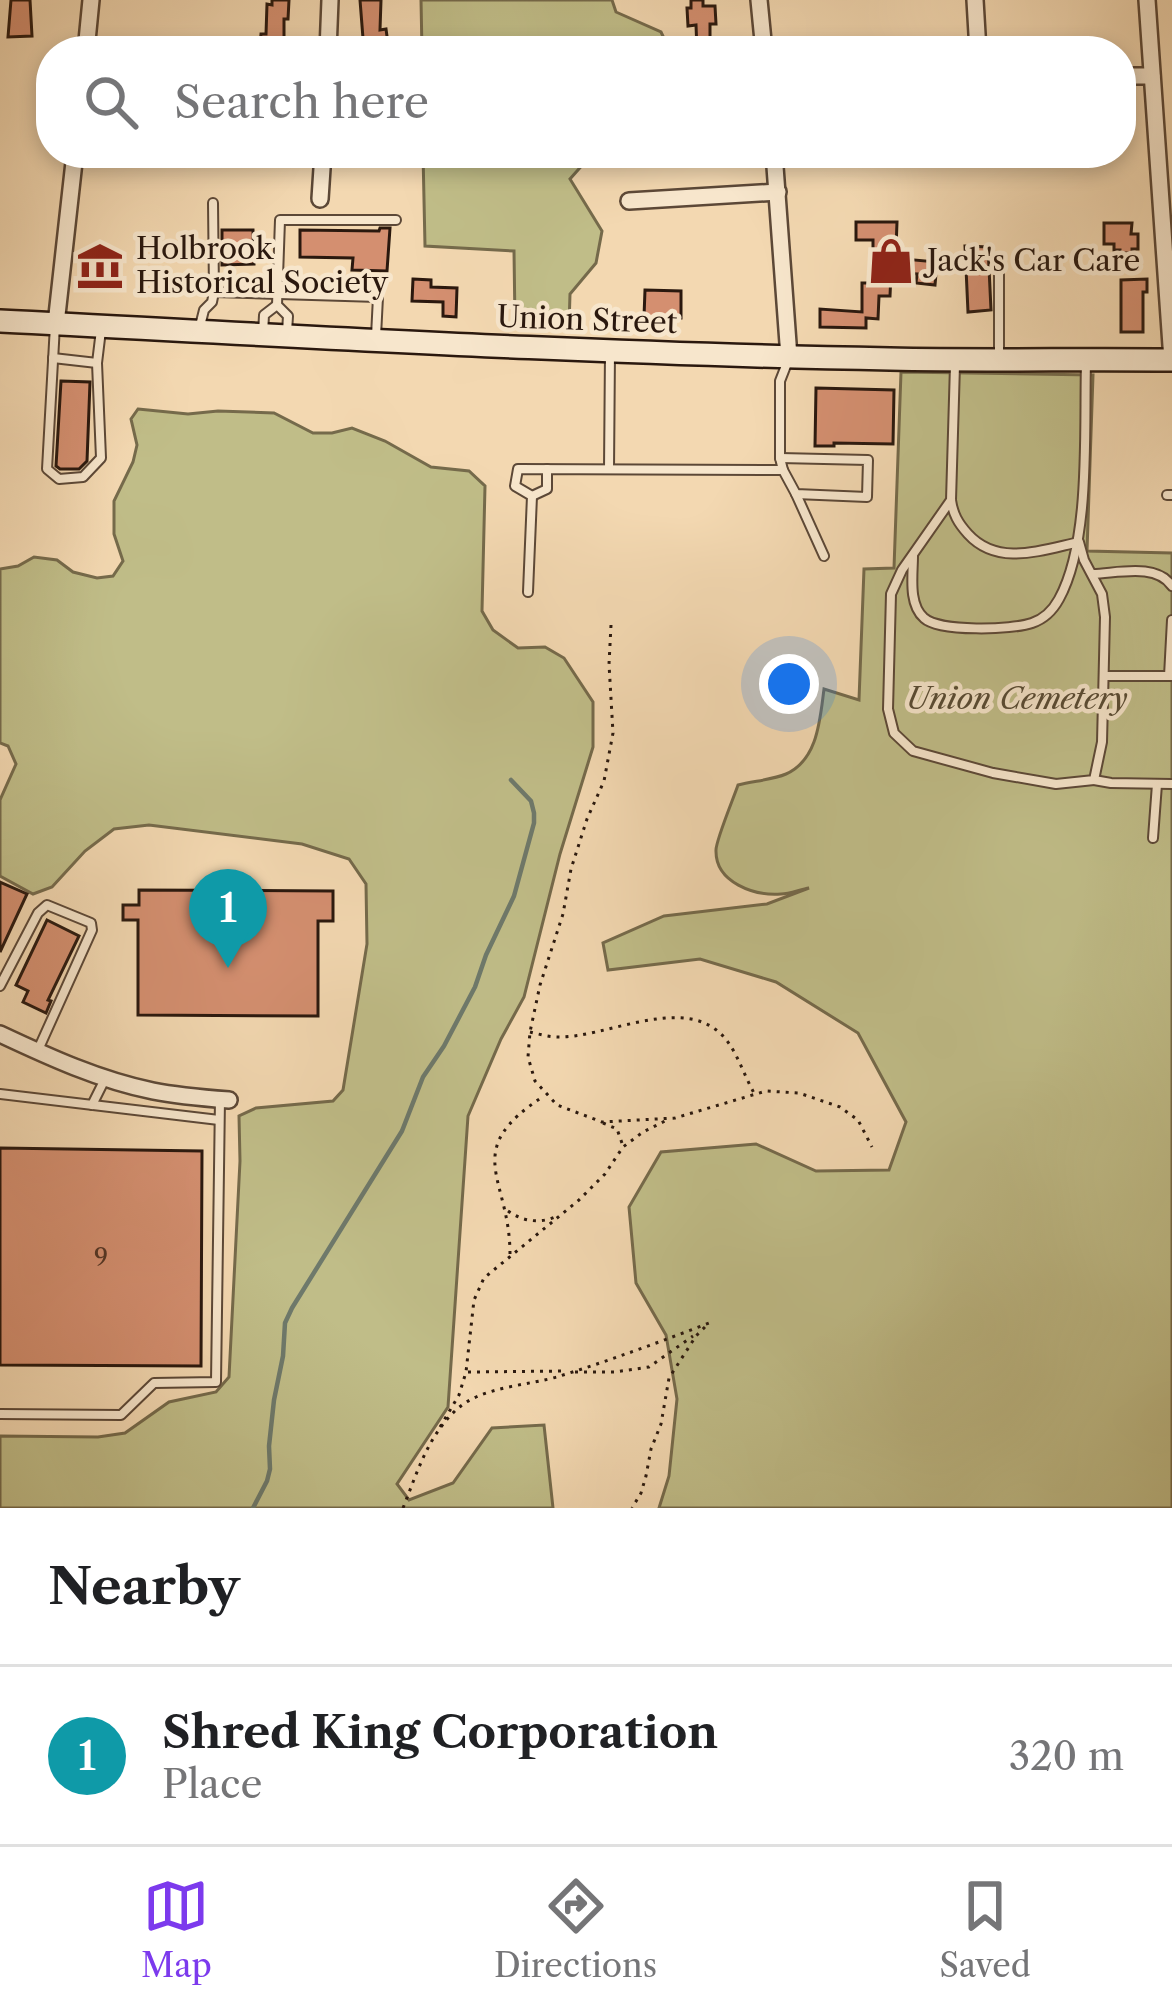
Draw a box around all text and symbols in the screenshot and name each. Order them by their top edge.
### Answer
search box [36,36,1136,168]
icon: search [78,69,144,135]
text: Search here [174,74,429,130]
place label: Holbrook Historical Society [136,230,389,301]
shop icon: Jack's Car Care [866,236,916,286]
museum icon: Holbrook Historical Society [75,241,125,291]
place label: Jack's Car Care [923,242,1140,279]
street label: Union Street [496,298,678,341]
your location [759,654,819,714]
park label: Union Cemetery [906,680,1128,717]
pin: 1 [189,869,267,968]
house number: 9 [94,1243,108,1272]
text: Nearby [48,1555,240,1617]
text: Shred King Corporation [162,1704,718,1760]
text: 1 [78,1732,96,1780]
text: 320 m [1009,1732,1124,1780]
text: Place [162,1760,262,1808]
tab: Map [141,1873,212,1986]
tab: Directions [494,1873,657,1986]
tab: Saved [939,1873,1031,1986]

